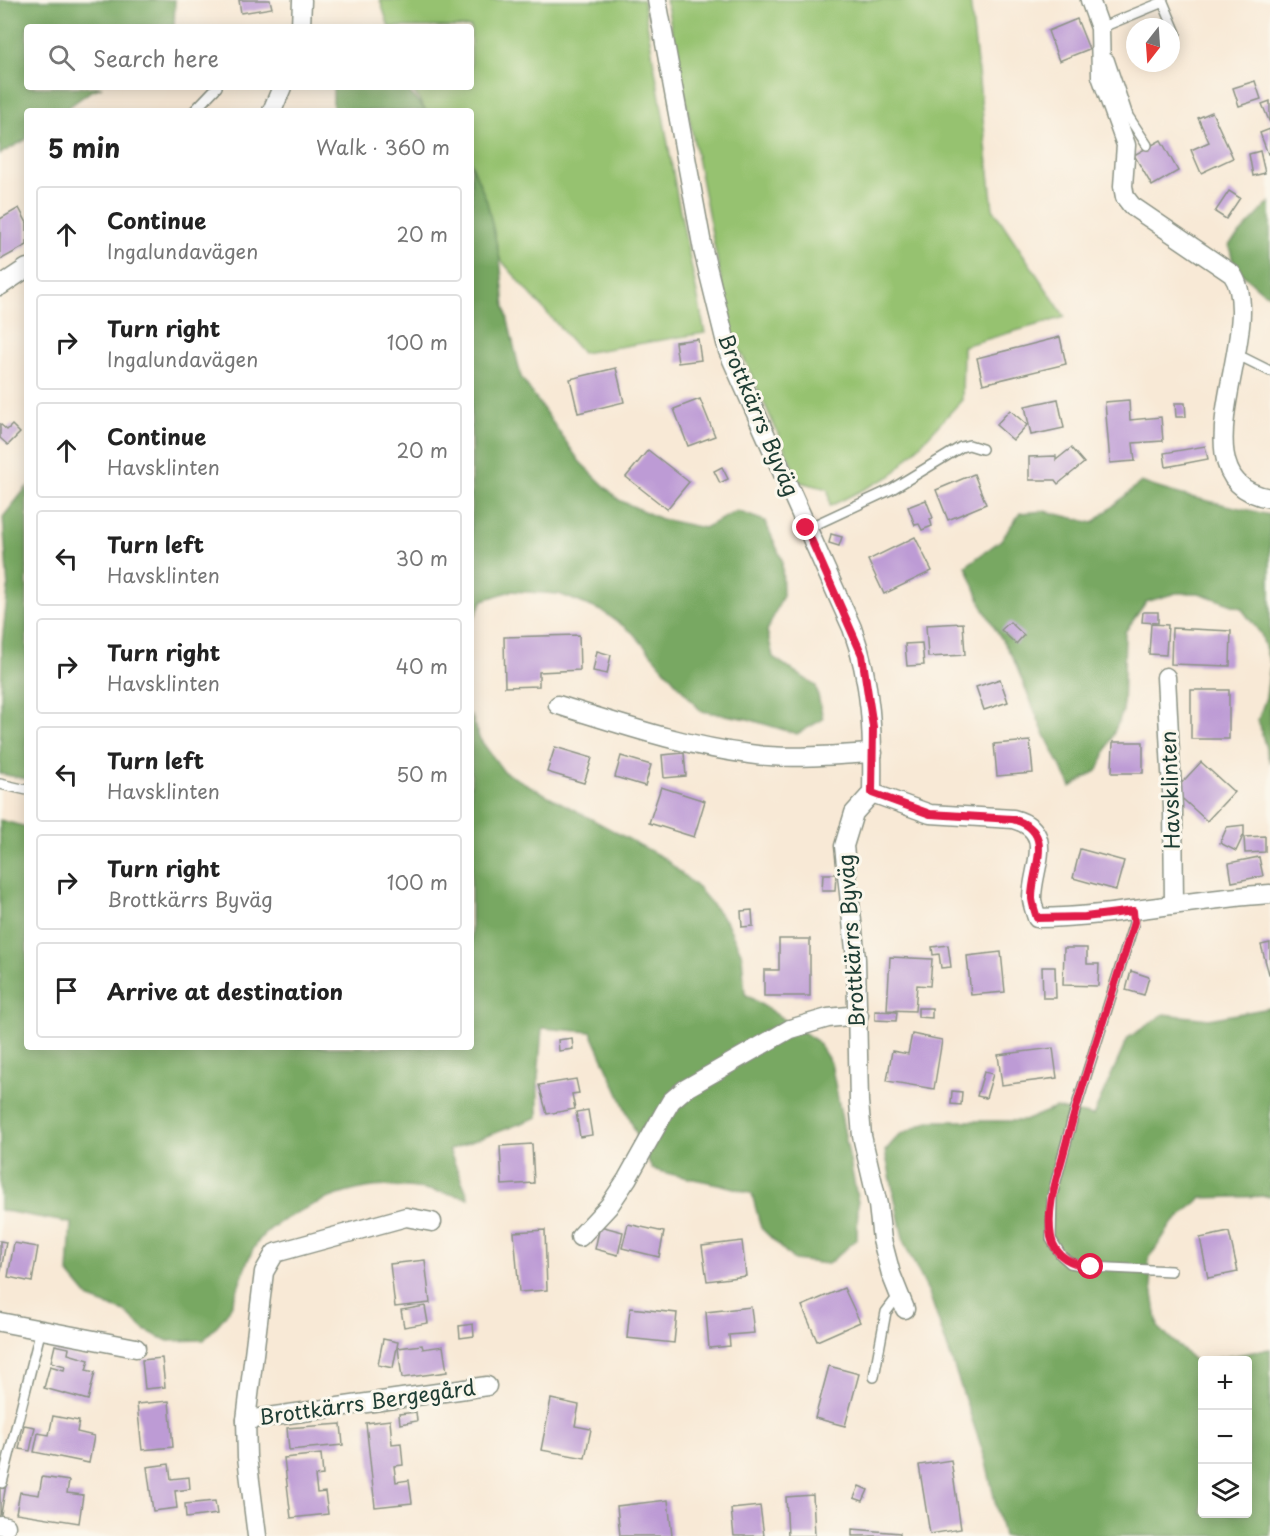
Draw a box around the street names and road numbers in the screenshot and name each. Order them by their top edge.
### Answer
street label: Brottkärrs Byväg [711,328,809,501]
street label: Havsklinten [1151,730,1187,850]
street label: Brottkärrs Byväg [828,853,872,1029]
street label: Brottkärrs Bergegård [256,1370,477,1432]

